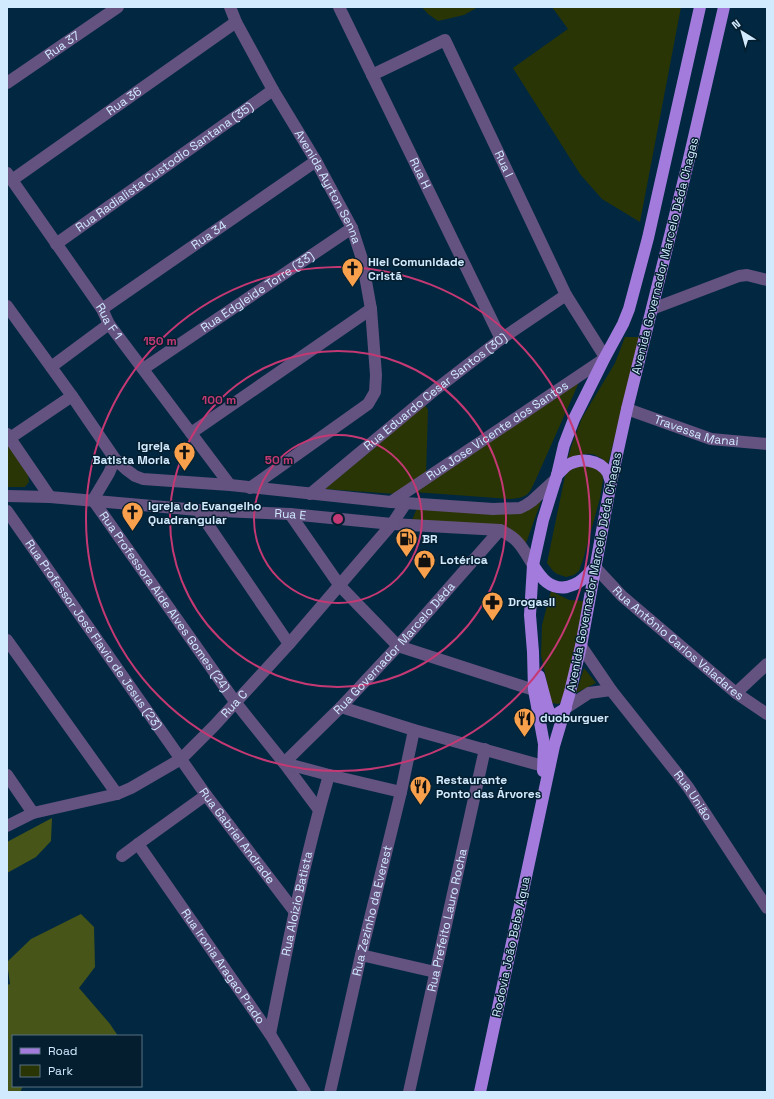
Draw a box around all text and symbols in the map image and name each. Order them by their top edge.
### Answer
north arrow [722,12,762,52]
text: N [729,16,743,32]
street label: Rua 37 [42,27,83,63]
street label: Rua 36 [103,83,145,119]
street label: Rua Radialista Custodio Santana (35) [72,98,257,236]
street label: Avenida Ayrton Senna [291,127,365,246]
street label: Avenida Governador Marcelo Déda Chagas [628,136,702,376]
street label: Rua I [491,148,517,180]
street label: Rua H [406,155,435,192]
street label: Rua 34 [188,217,230,253]
street label: Rua Edgleide Torre (33) [198,248,317,336]
place label: Hiel Comunidade Cristã [368,254,465,284]
church icon: Hiel Comunidade Cristã [339,256,365,289]
street label: Rua F 1 [92,300,126,343]
street label: Rua Eduardo Cesar Santos (30) [360,329,510,454]
text: 150 m [143,333,177,349]
street label: Rua Jose Vicente dos Santos [423,377,571,484]
text: 100 m [202,392,236,408]
street label: Travessa Manai [652,411,739,449]
place label: Igreja Batista Moria [92,438,170,468]
church icon: Igreja Batista Moria [172,440,198,473]
street label: Avenida Governador Marcelo Déda Chagas [563,451,625,693]
text: 50 m [265,452,293,468]
place label: Igreja do Evangelho Quadrangular [148,498,261,528]
church icon: Igreja do Evangelho Quadrangular [120,500,146,533]
street label: Rua E [274,505,307,524]
street label: Rua Professora Aide Alves Gomes (24) [96,508,234,695]
centre of rings [331,512,345,526]
fuel station icon: BR [394,526,420,559]
place label: BR [422,531,438,547]
street label: Rua Professor José Flavio de Jesus (23) [21,536,166,733]
shop icon: Lotérica [412,547,438,580]
place label: Lotérica [440,552,488,568]
street label: Rua Governador Marcelo Déda [330,579,459,718]
street label: Rua Antônio Carlos Valadares [609,583,747,704]
pharmacy icon: Drogasil [479,589,505,622]
place label: Drogasil [508,594,555,610]
street label: Rua C [217,686,251,721]
restaurant icon: duoburguer [512,705,538,738]
place label: duoburguer [540,710,609,726]
street label: Rua União [670,767,716,824]
place label: Restaurante Ponto das Árvores [436,772,541,802]
restaurant icon: Restaurante Ponto das Árvores [407,774,433,807]
street label: Rua Gabriel Andrade [195,785,279,887]
street label: Rua Zezinho da Everest [348,844,396,978]
street label: Rua Prefeito Lauro Rocha [423,847,471,993]
street label: Rua Aloizio Batista [278,850,316,958]
street label: Rodovia João Bebe Água [488,875,534,1019]
street label: Rua Ironia Aragao Prado [177,906,269,1027]
legend [12,1035,142,1087]
text: Road [48,1043,77,1059]
text: Park [48,1063,73,1079]

